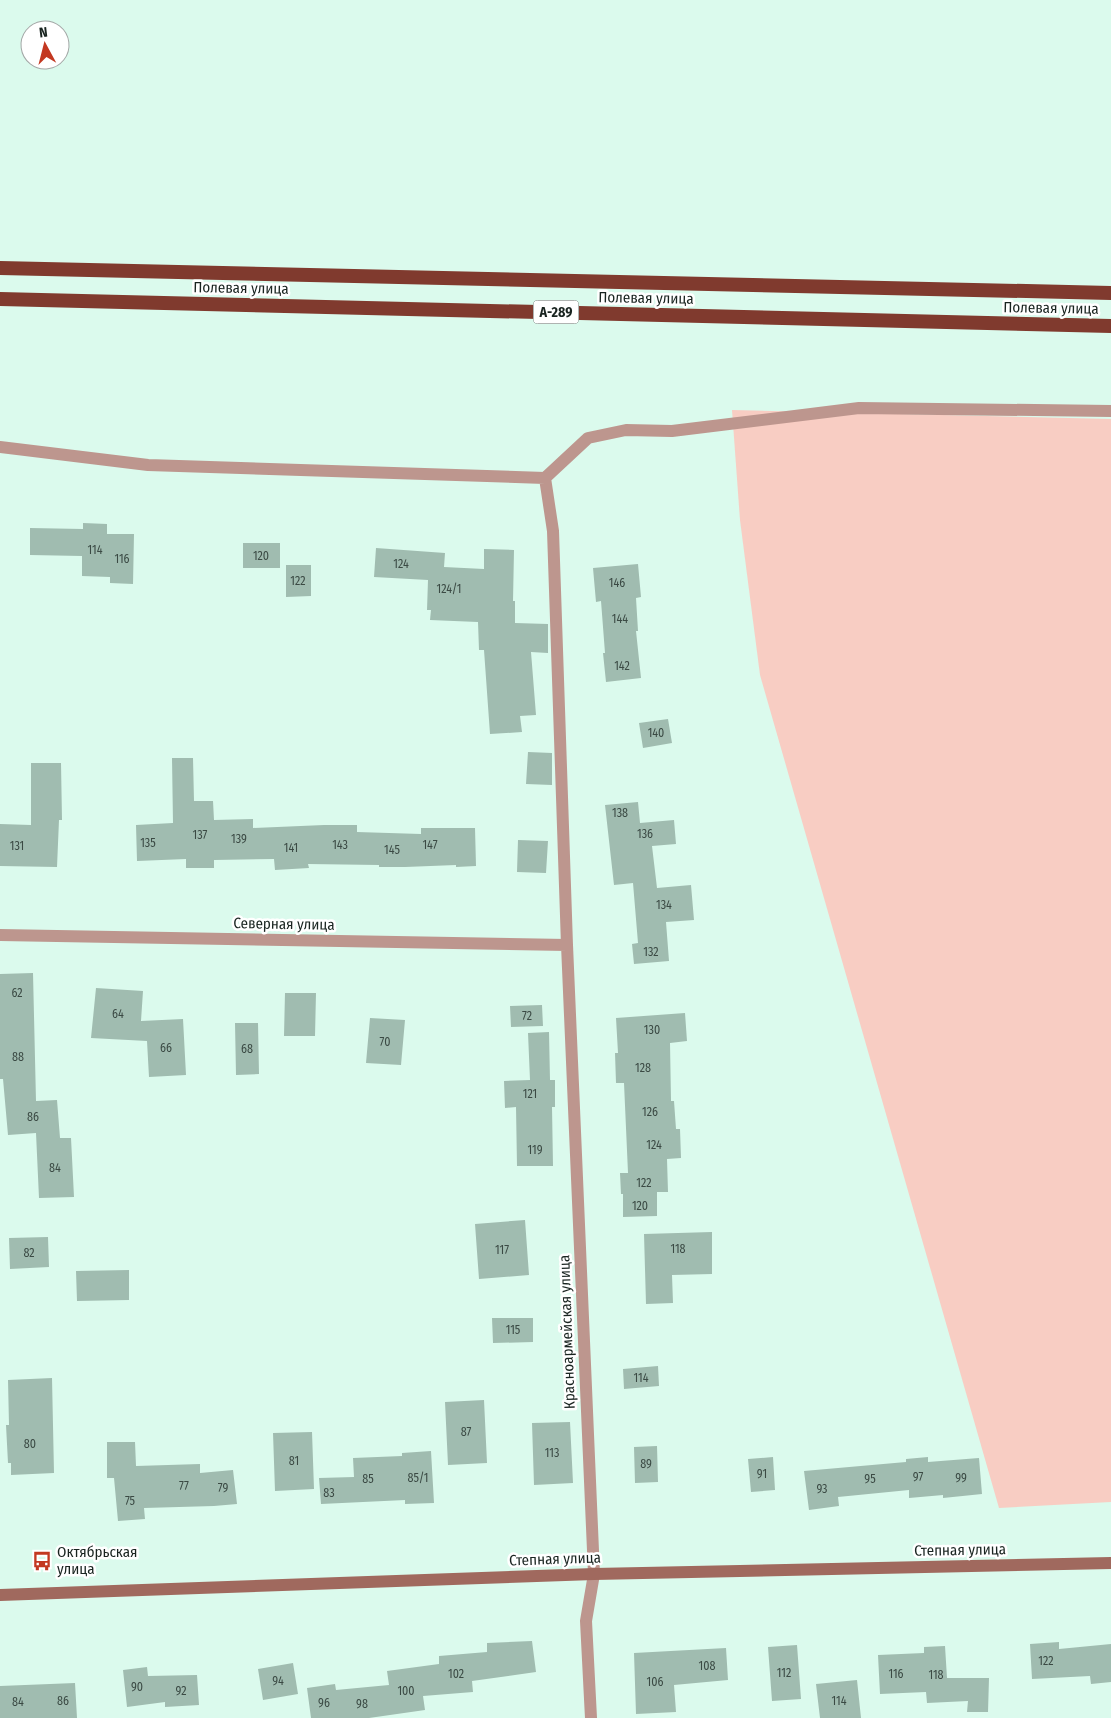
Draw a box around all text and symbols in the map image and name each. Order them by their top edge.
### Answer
north arrow [20,20,70,70]
text: N [38,24,49,42]
street label: Полевая улица [193,278,289,298]
street label: Полевая улица [598,288,694,308]
street label: Полевая улица [1003,298,1099,318]
road number: А-289 [534,300,578,324]
house number: 114 [87,543,103,557]
house number: 120 [253,549,269,563]
house number: 116 [114,552,130,566]
house number: 124 [393,557,409,571]
house number: 122 [290,574,306,588]
house number: 146 [609,576,625,590]
house number: 124/1 [437,582,461,596]
house number: 144 [612,612,628,626]
house number: 142 [614,659,630,673]
house number: 140 [648,726,664,740]
house number: 138 [612,806,628,820]
house number: 136 [637,827,653,841]
house number: 137 [193,828,208,842]
house number: 139 [231,832,247,846]
house number: 135 [140,836,156,850]
house number: 143 [332,838,348,852]
house number: 147 [422,838,438,852]
house number: 131 [10,839,24,853]
house number: 141 [284,841,298,855]
house number: 145 [384,843,400,857]
house number: 134 [656,898,672,912]
street label: Северная улица [233,914,335,934]
house number: 132 [643,945,659,959]
house number: 62 [11,986,23,1000]
house number: 64 [112,1007,124,1021]
house number: 72 [522,1009,532,1023]
house number: 130 [644,1023,660,1037]
house number: 70 [380,1035,390,1049]
house number: 66 [160,1041,172,1055]
house number: 68 [241,1042,253,1056]
house number: 88 [12,1050,24,1064]
house number: 128 [635,1061,651,1075]
house number: 121 [523,1087,537,1101]
house number: 126 [642,1105,658,1119]
house number: 86 [27,1110,39,1124]
house number: 124 [646,1138,662,1152]
house number: 119 [527,1143,543,1157]
house number: 84 [49,1161,61,1175]
house number: 122 [636,1176,652,1190]
house number: 120 [632,1199,648,1213]
house number: 118 [670,1242,686,1256]
house number: 117 [495,1243,509,1257]
house number: 82 [23,1246,35,1260]
street label: Красноармейская улица [555,1255,579,1409]
house number: 115 [506,1323,521,1337]
house number: 114 [633,1371,649,1385]
house number: 87 [461,1425,471,1439]
house number: 80 [24,1437,36,1451]
house number: 113 [545,1446,559,1460]
house number: 81 [289,1454,299,1468]
house number: 89 [640,1457,652,1471]
house number: 91 [757,1467,767,1481]
house number: 97 [913,1470,923,1484]
house number: 85/1 [408,1471,428,1485]
house number: 99 [955,1471,967,1485]
house number: 85 [362,1472,374,1486]
house number: 95 [864,1472,876,1486]
house number: 77 [179,1479,189,1493]
house number: 79 [218,1481,228,1495]
house number: 93 [816,1482,828,1496]
house number: 83 [323,1486,335,1500]
house number: 75 [125,1494,136,1508]
street label: Степная улица [914,1540,1006,1560]
place label: Октябрьская улица [57,1543,137,1578]
street label: Степная улица [509,1548,601,1570]
bus stop icon: Октябрьская улица [31,1550,53,1572]
house number: 122 [1038,1654,1054,1668]
house number: 108 [699,1659,715,1673]
house number: 112 [777,1666,791,1680]
house number: 102 [448,1667,464,1681]
house number: 116 [888,1667,904,1681]
house number: 118 [928,1668,944,1682]
house number: 94 [272,1674,284,1688]
house number: 106 [647,1675,663,1689]
house number: 90 [131,1680,143,1694]
house number: 92 [176,1684,186,1698]
house number: 100 [397,1684,415,1698]
house number: 86 [57,1694,69,1708]
house number: 114 [831,1694,847,1708]
house number: 84 [12,1695,24,1709]
house number: 96 [318,1696,330,1710]
house number: 98 [356,1697,368,1711]

